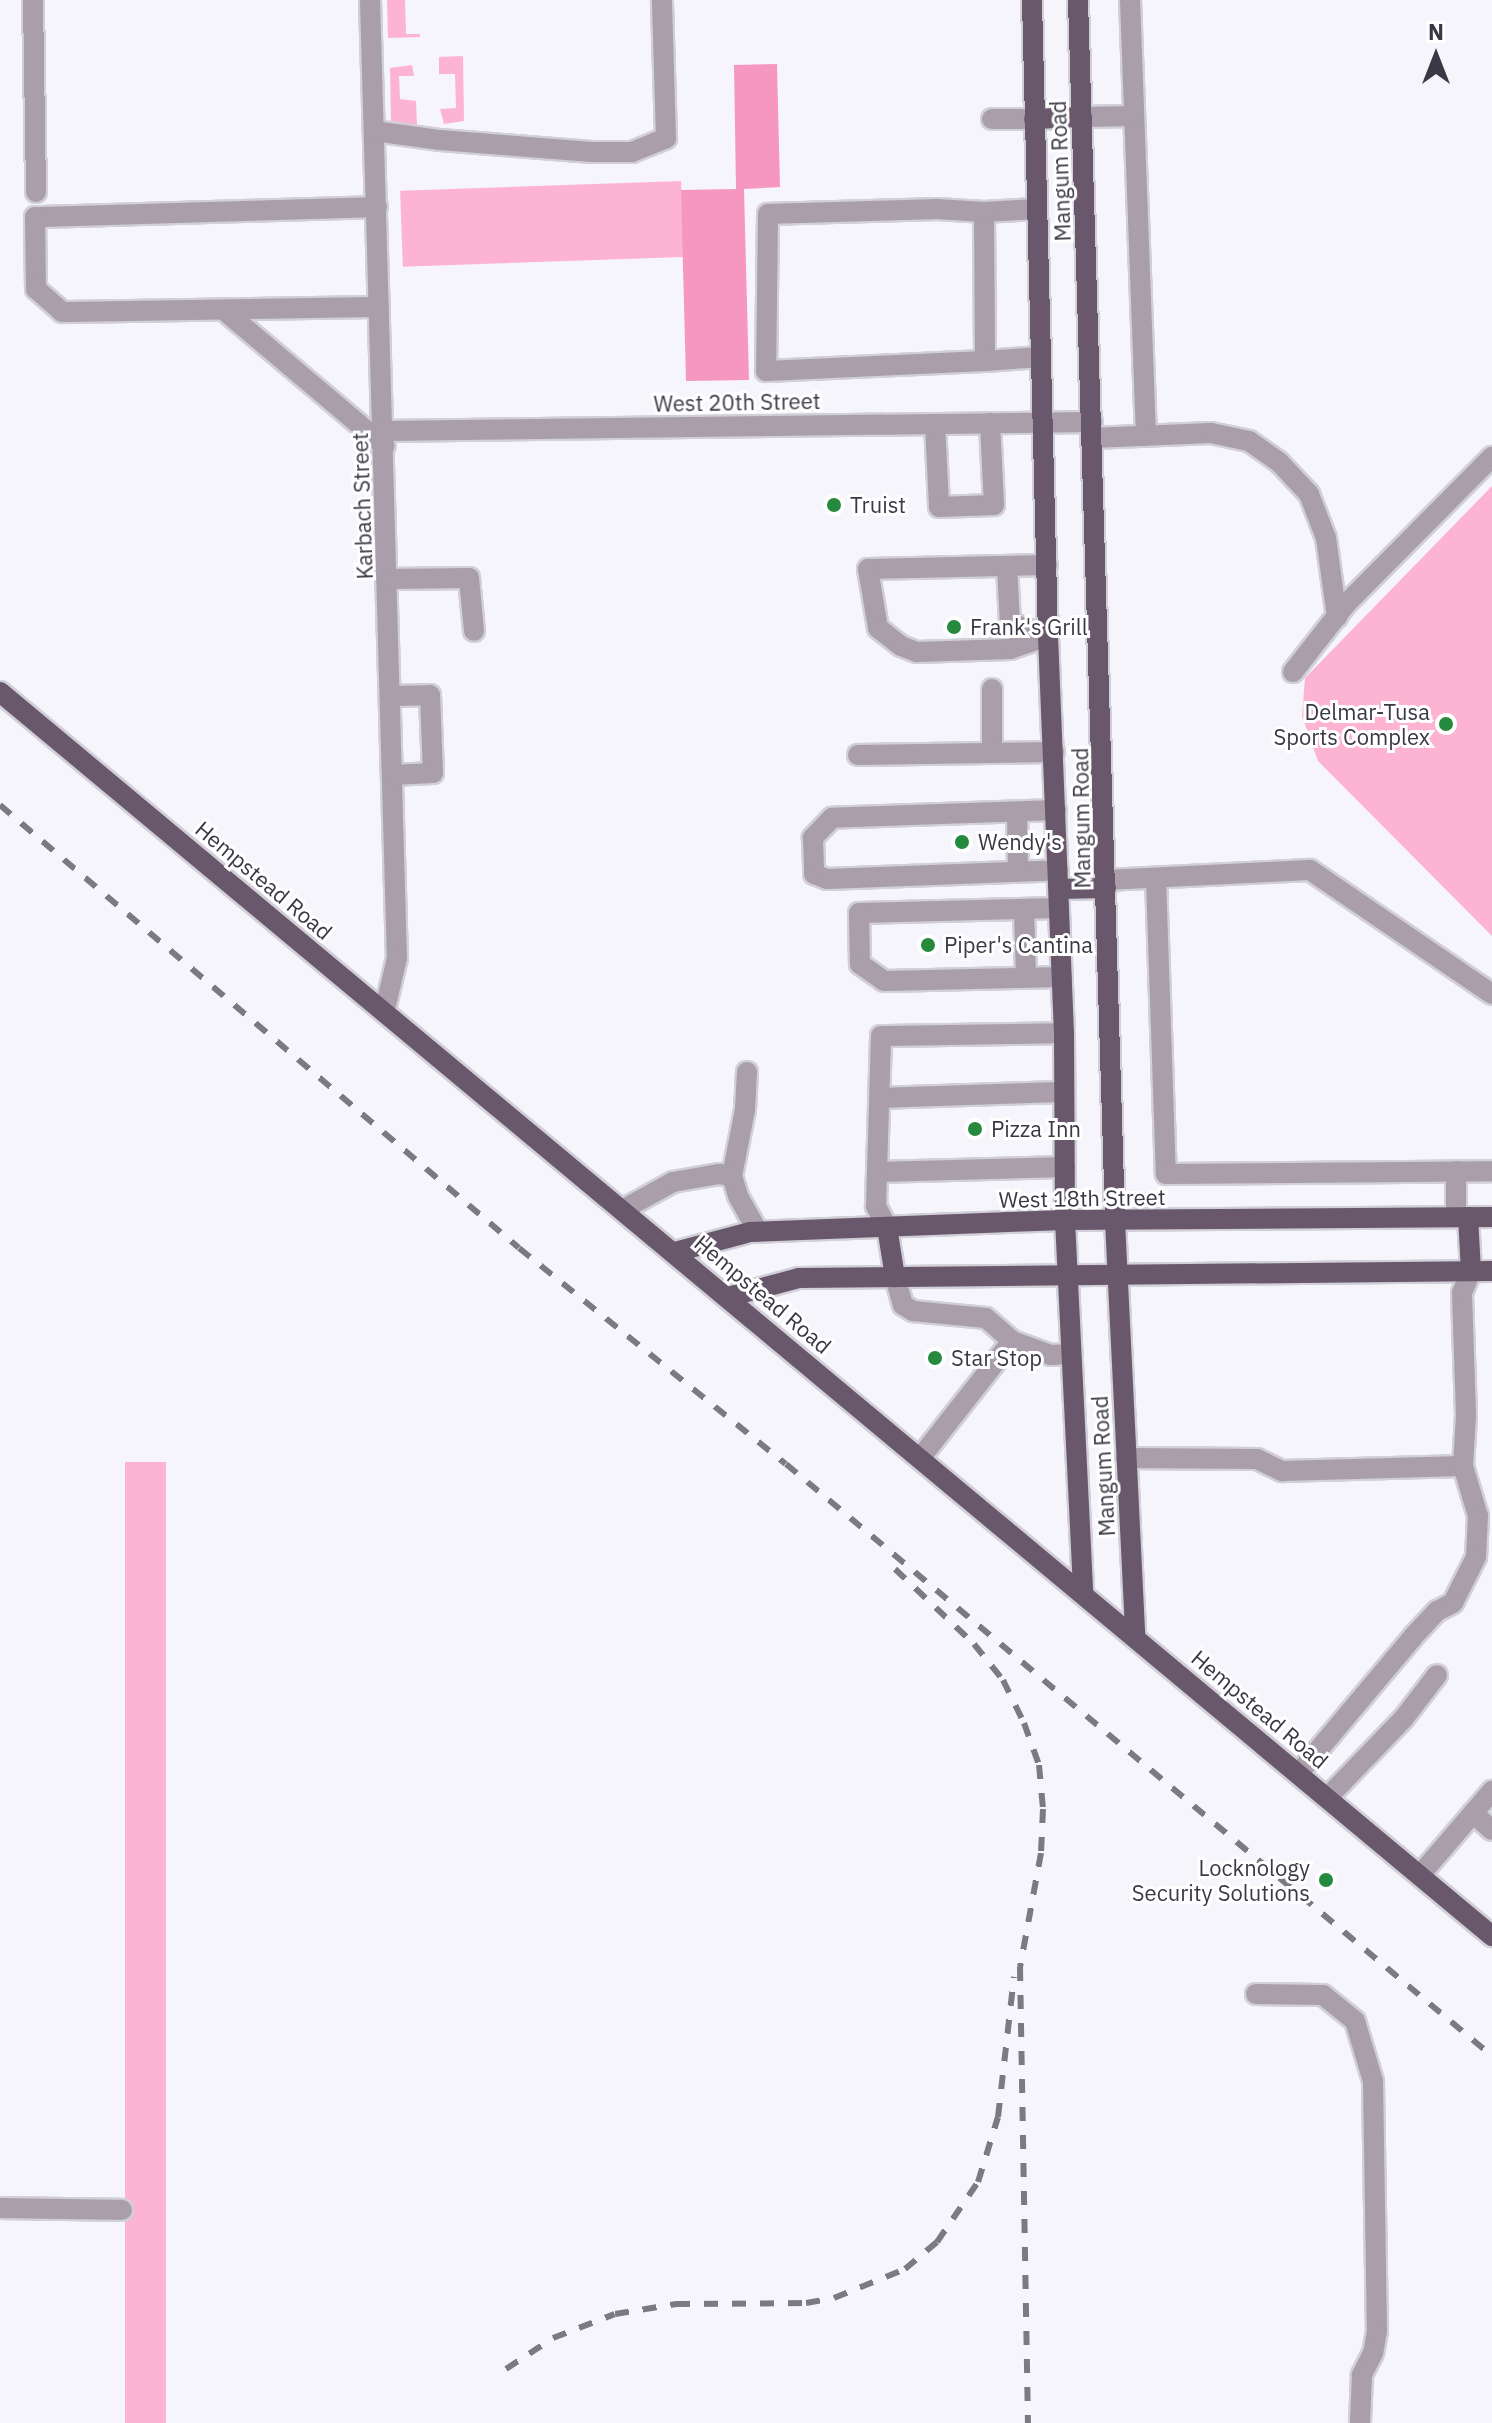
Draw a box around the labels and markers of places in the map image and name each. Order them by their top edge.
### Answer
place label: Truist [850,492,906,518]
marker: Truist [825,496,843,514]
place label: Frank's Grill [970,614,1088,640]
marker: Frank's Grill [945,618,963,636]
place label: Delmar-Tusa Sports Complex [1273,698,1430,750]
marker: Delmar-Tusa Sports Complex [1437,715,1455,733]
place label: Wendy's [978,829,1062,855]
marker: Wendy's [953,833,971,851]
place label: Piper's Cantina [944,932,1093,958]
marker: Piper's Cantina [919,936,937,954]
place label: Pizza Inn [991,1116,1081,1142]
marker: Pizza Inn [966,1120,984,1138]
place label: Star Stop [951,1345,1042,1371]
marker: Star Stop [926,1349,944,1367]
place label: Locknology Security Solutions [1132,1854,1310,1906]
marker: Locknology Security Solutions [1317,1871,1335,1889]

